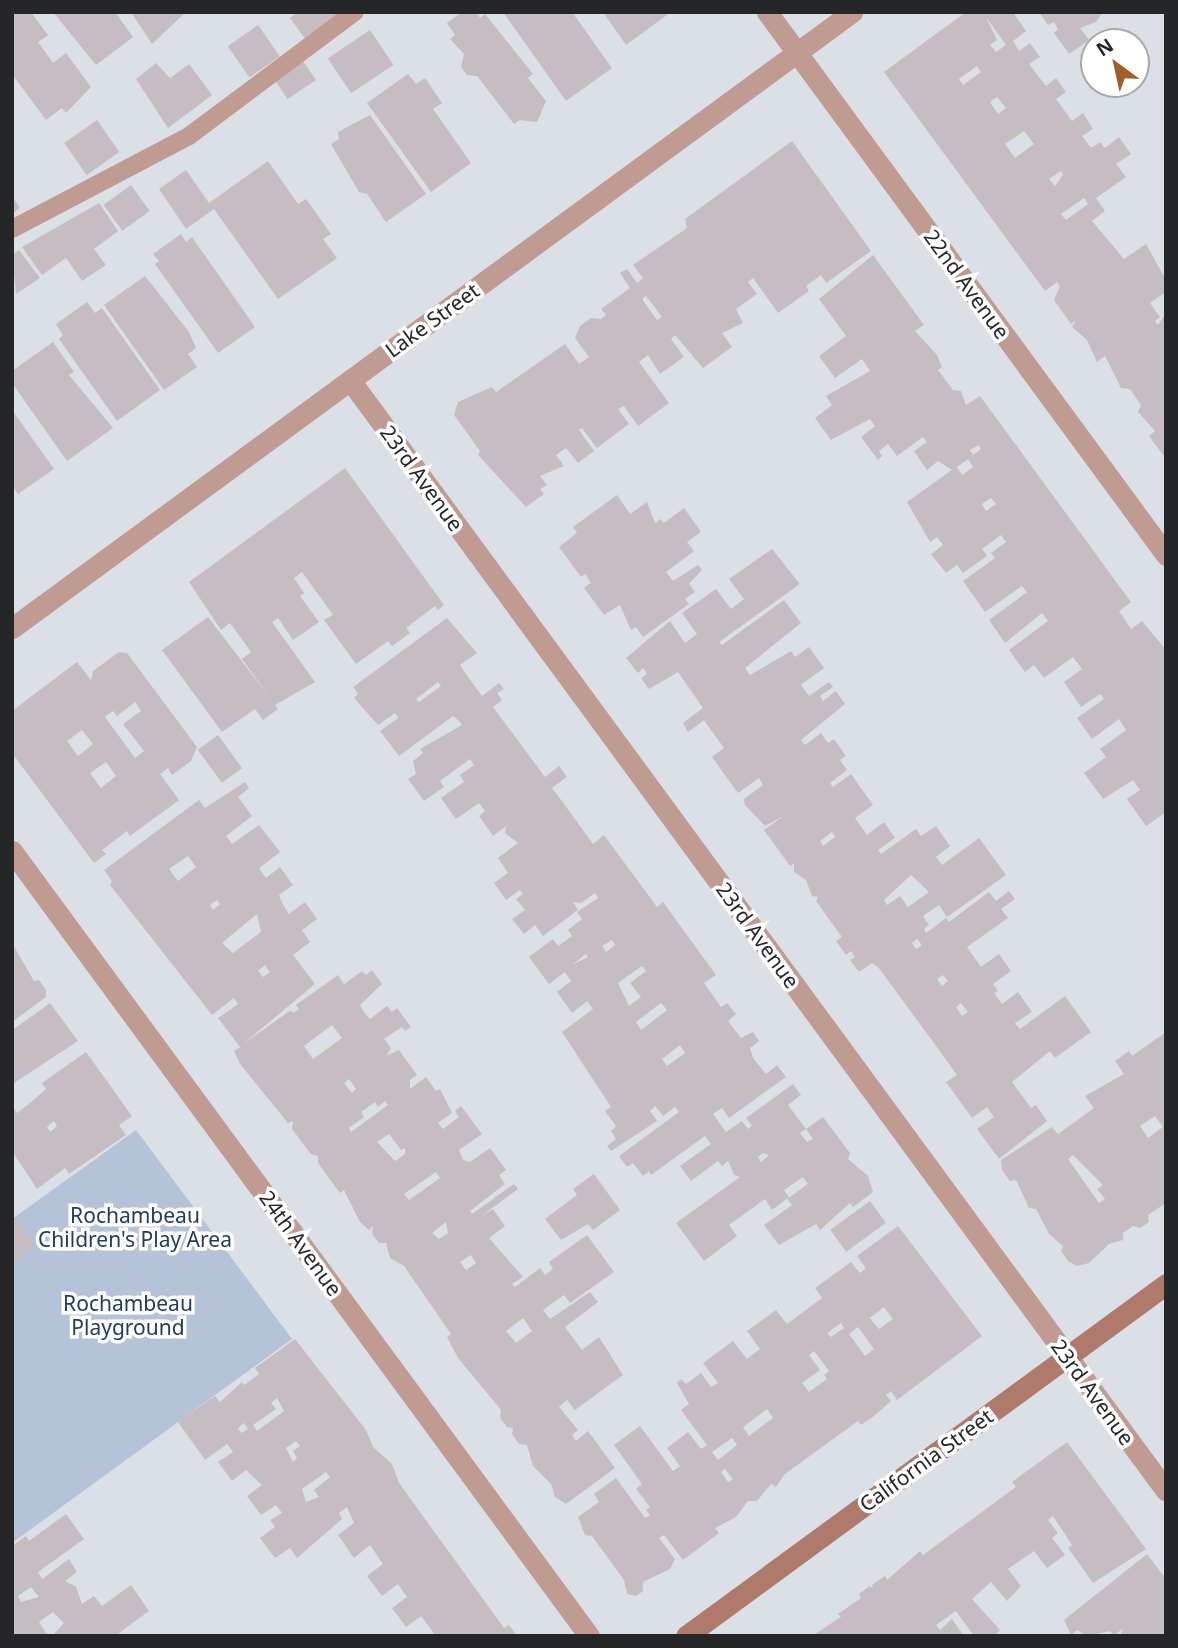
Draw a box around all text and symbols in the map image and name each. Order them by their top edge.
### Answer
north arrow [1080,28,1150,98]
text: N [1091,32,1118,62]
street label: 22nd Avenue [919,224,1015,344]
street label: Lake Street [380,277,484,363]
street label: 23rd Avenue [375,420,469,536]
street label: 23rd Avenue [711,877,805,993]
street label: 24th Avenue [254,1186,348,1300]
park label: Rochambeau Children's Play Area [38,1202,232,1252]
park label: Rochambeau Playground [63,1290,193,1340]
street label: 23rd Avenue [1046,1334,1140,1450]
street label: California Street [854,1403,998,1517]

